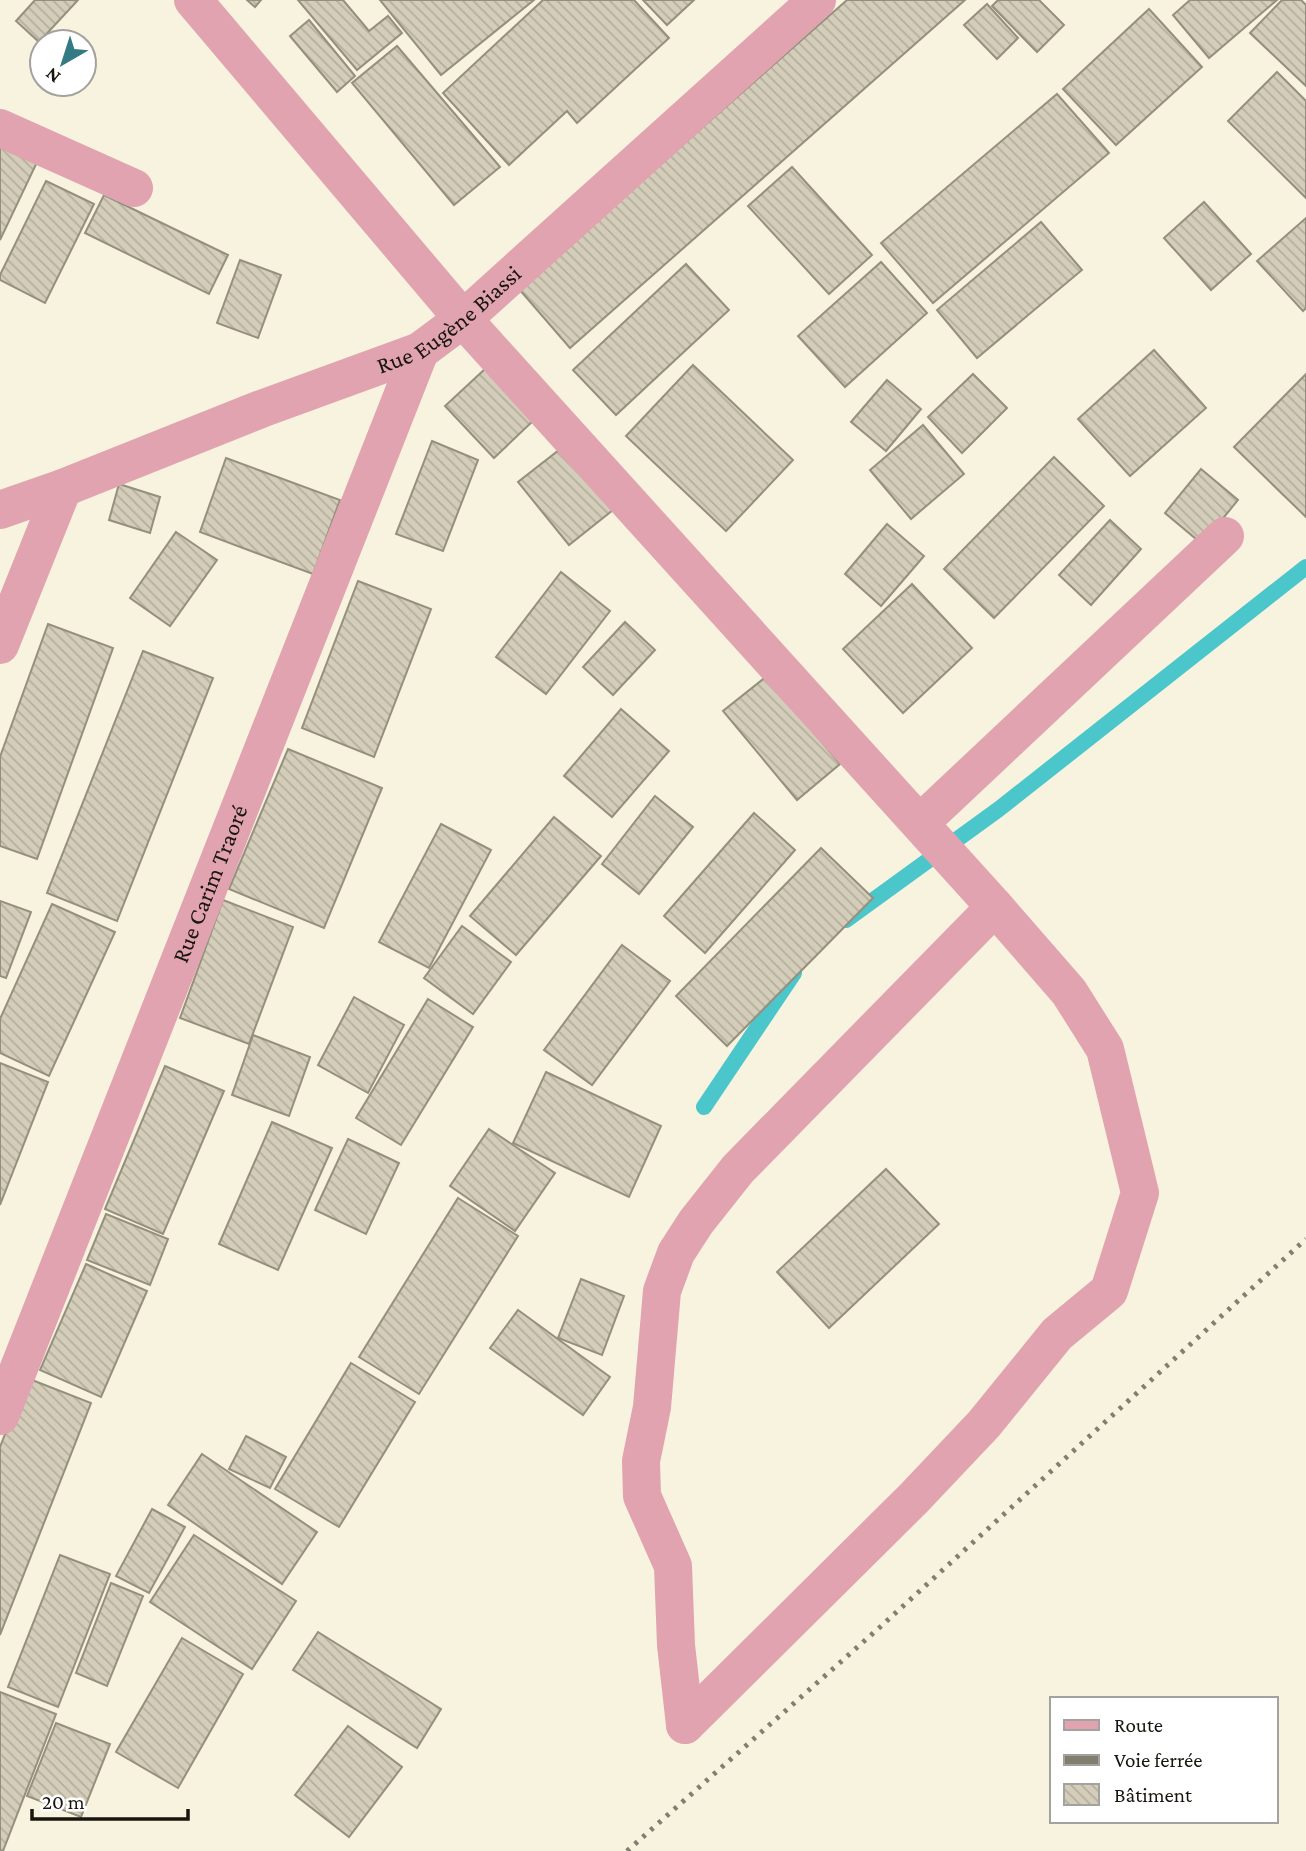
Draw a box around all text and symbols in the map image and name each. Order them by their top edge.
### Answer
north arrow [28,28,98,98]
text: N [41,64,64,88]
street label: Rue Eugène Biassi [373,260,526,379]
street label: Rue Carim Traoré [166,801,253,966]
legend [1050,1697,1278,1823]
text: Route [1114,1713,1163,1737]
text: Voie ferrée [1114,1748,1202,1772]
scale bar [32,1778,187,1822]
text: Bâtiment [1114,1783,1193,1807]
text: 20 m [42,1790,85,1814]

